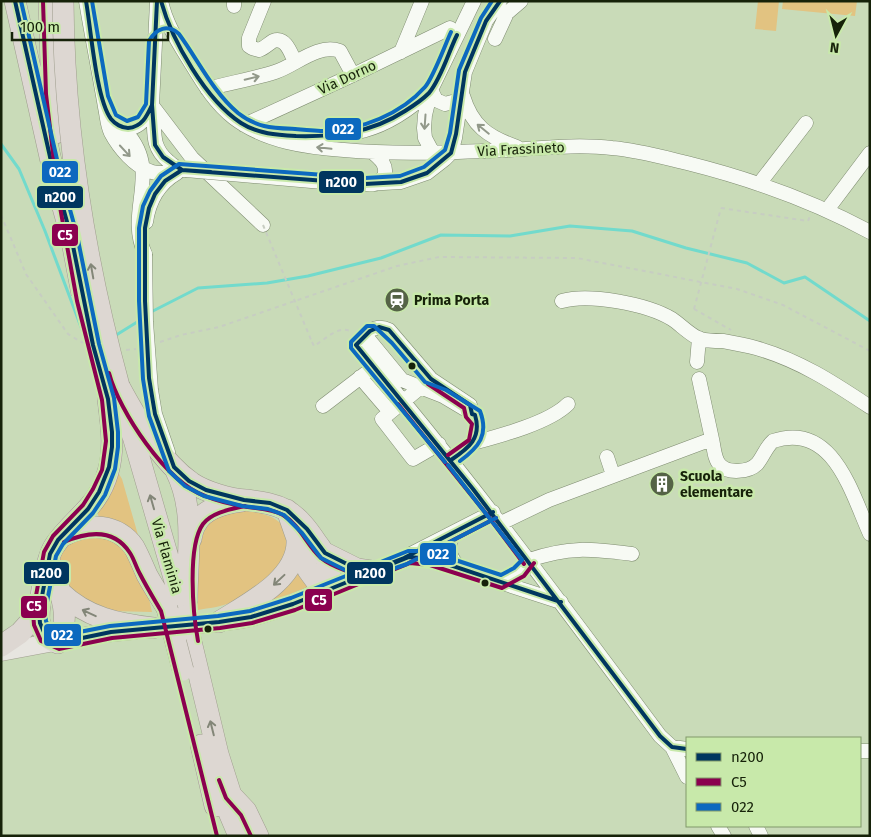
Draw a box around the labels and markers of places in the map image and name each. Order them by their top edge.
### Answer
station icon: Prima Porta [384,287,410,313]
place label: Prima Porta [414,292,490,309]
unlabelled marker [407,361,417,371]
place label: Scuola elementare [680,468,753,501]
building icon: Scuola elementare [649,471,675,497]
unlabelled marker [480,578,490,588]
unlabelled marker [203,624,213,634]

